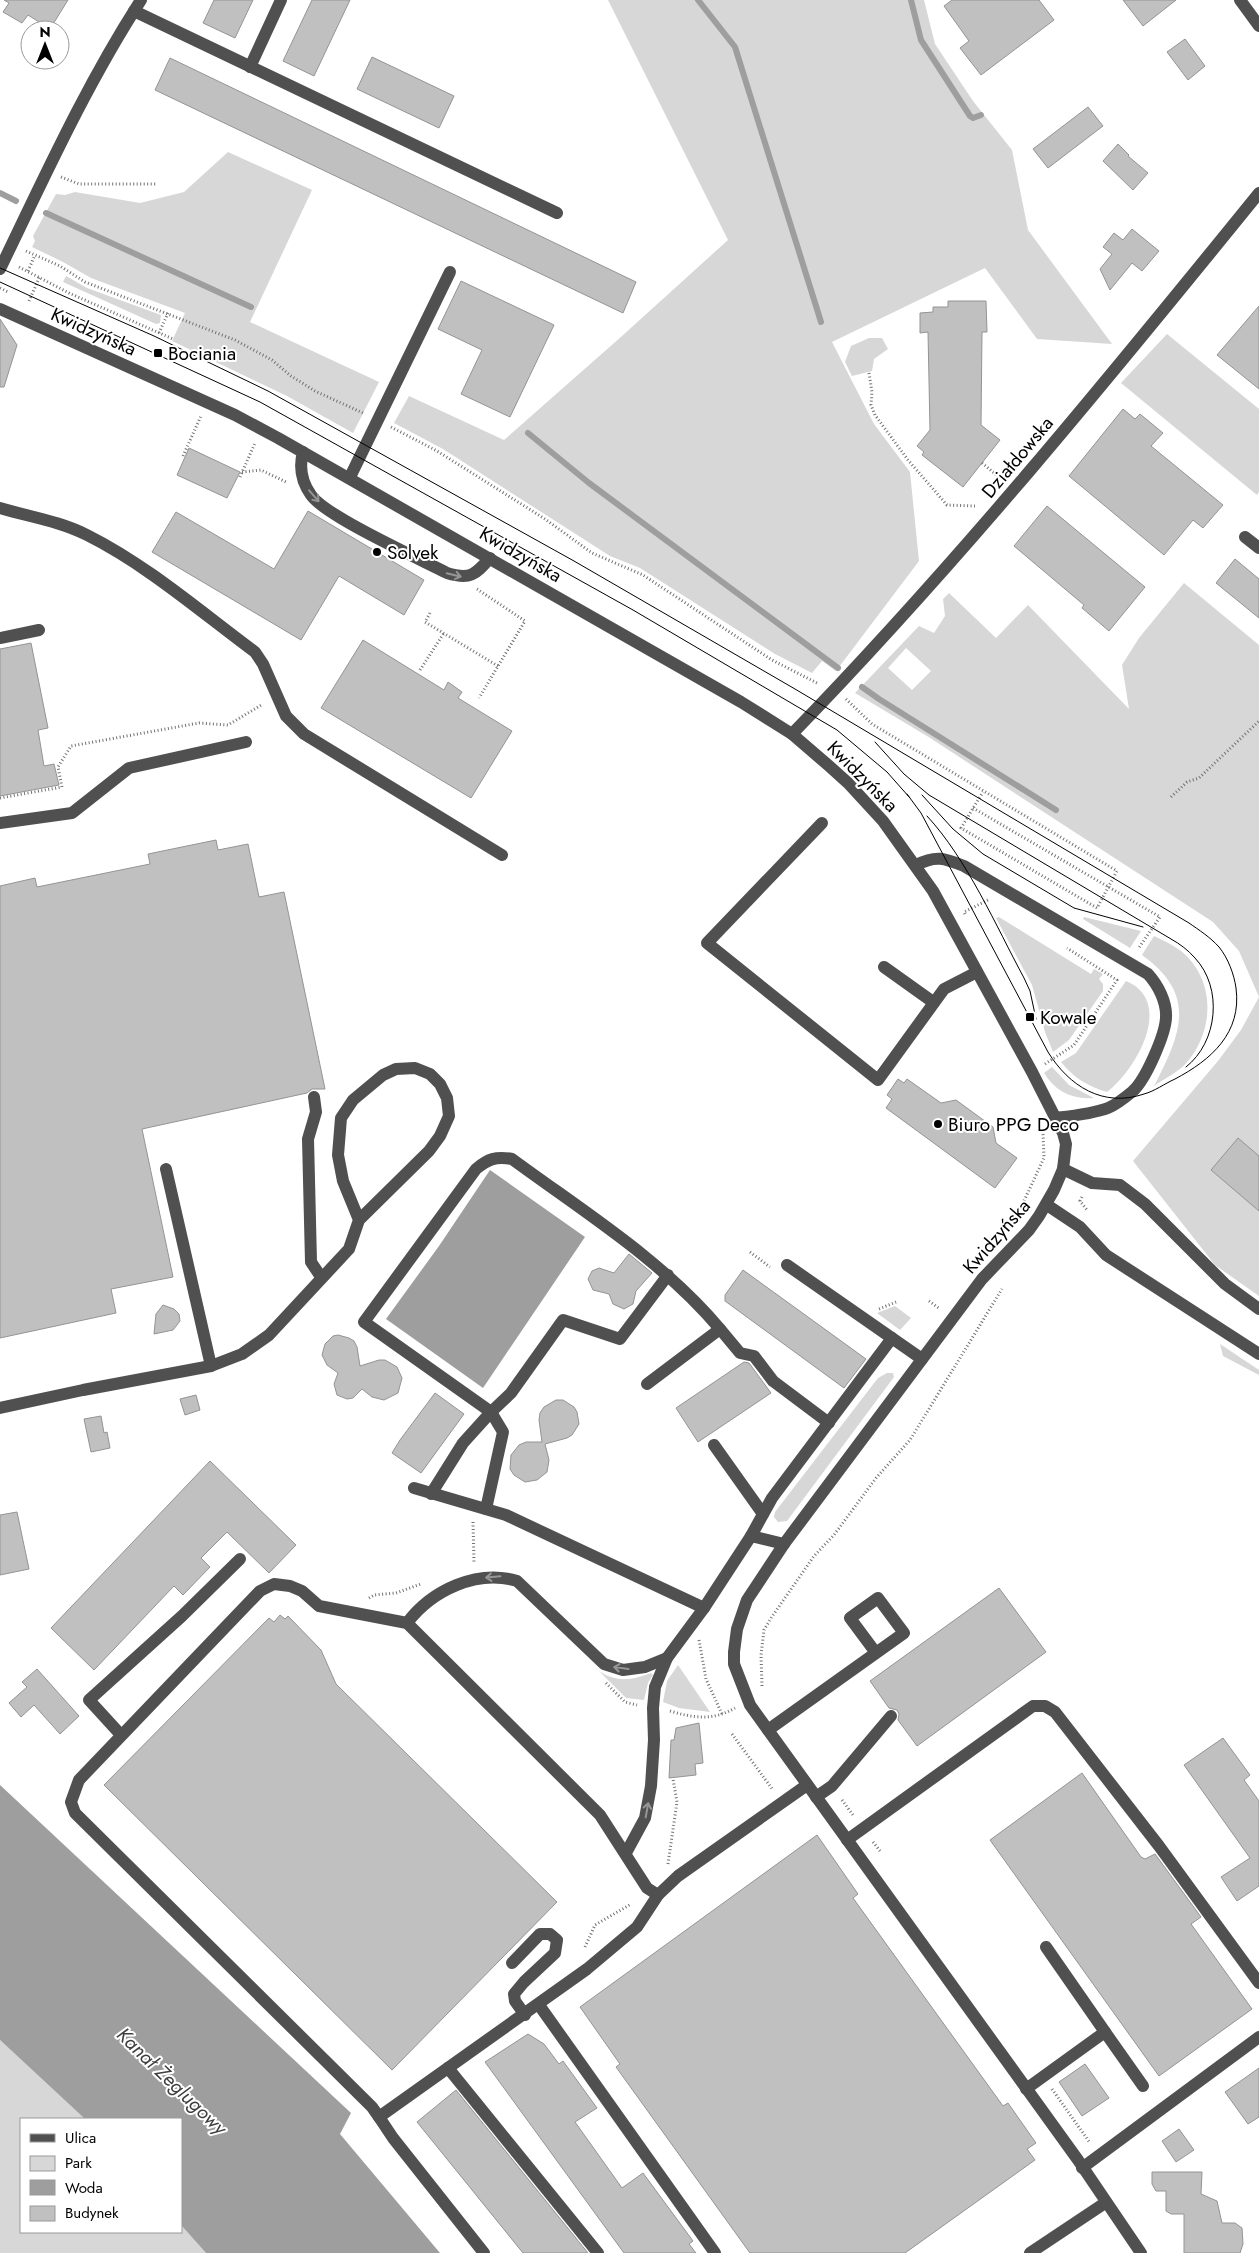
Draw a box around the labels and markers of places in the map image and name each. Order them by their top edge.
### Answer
place label: Bociania [168,340,236,367]
marker: Bociania [152,347,164,359]
place label: Solvek [387,539,439,566]
marker: Solvek [371,546,383,558]
place label: Kowale [1040,1004,1097,1031]
marker: Kowale [1024,1011,1036,1023]
place label: Biuro PPG Deco [948,1111,1079,1138]
marker: Biuro PPG Deco [932,1118,944,1130]

